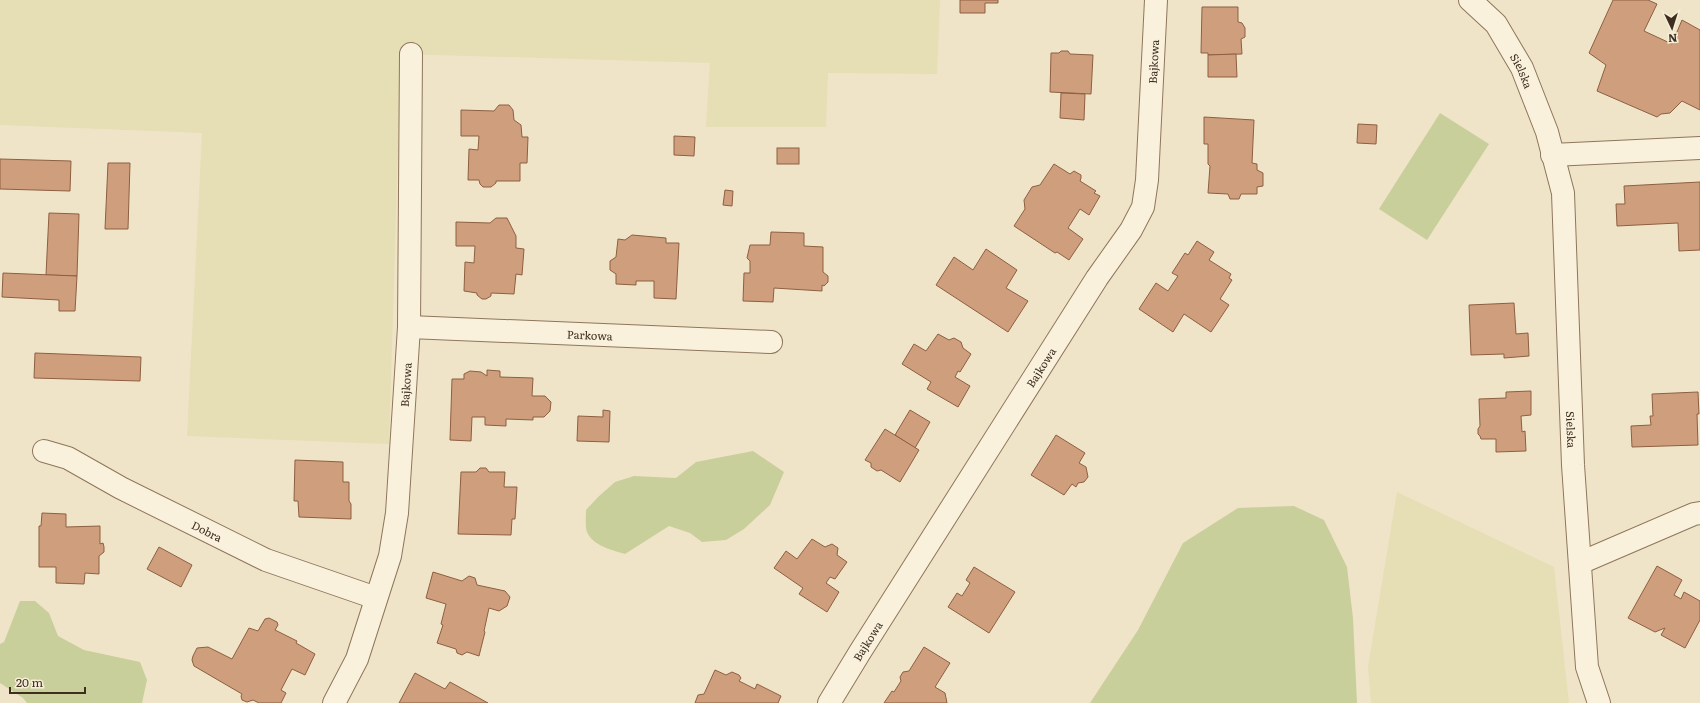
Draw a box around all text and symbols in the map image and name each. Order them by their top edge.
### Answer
north arrow [1652,8,1692,48]
text: N [1668,31,1678,47]
street label: Bajkowa [1144,39,1162,84]
street label: Sielska [1507,50,1537,91]
street label: Parkowa [567,326,613,343]
street label: Bajkowa [1022,344,1059,390]
street label: Bajkowa [396,362,415,407]
street label: Sielska [1563,411,1580,448]
street label: Dobra [189,516,225,545]
street label: Bajkowa [849,618,886,664]
scale bar [10,669,85,695]
text: 20 m [16,673,43,691]

